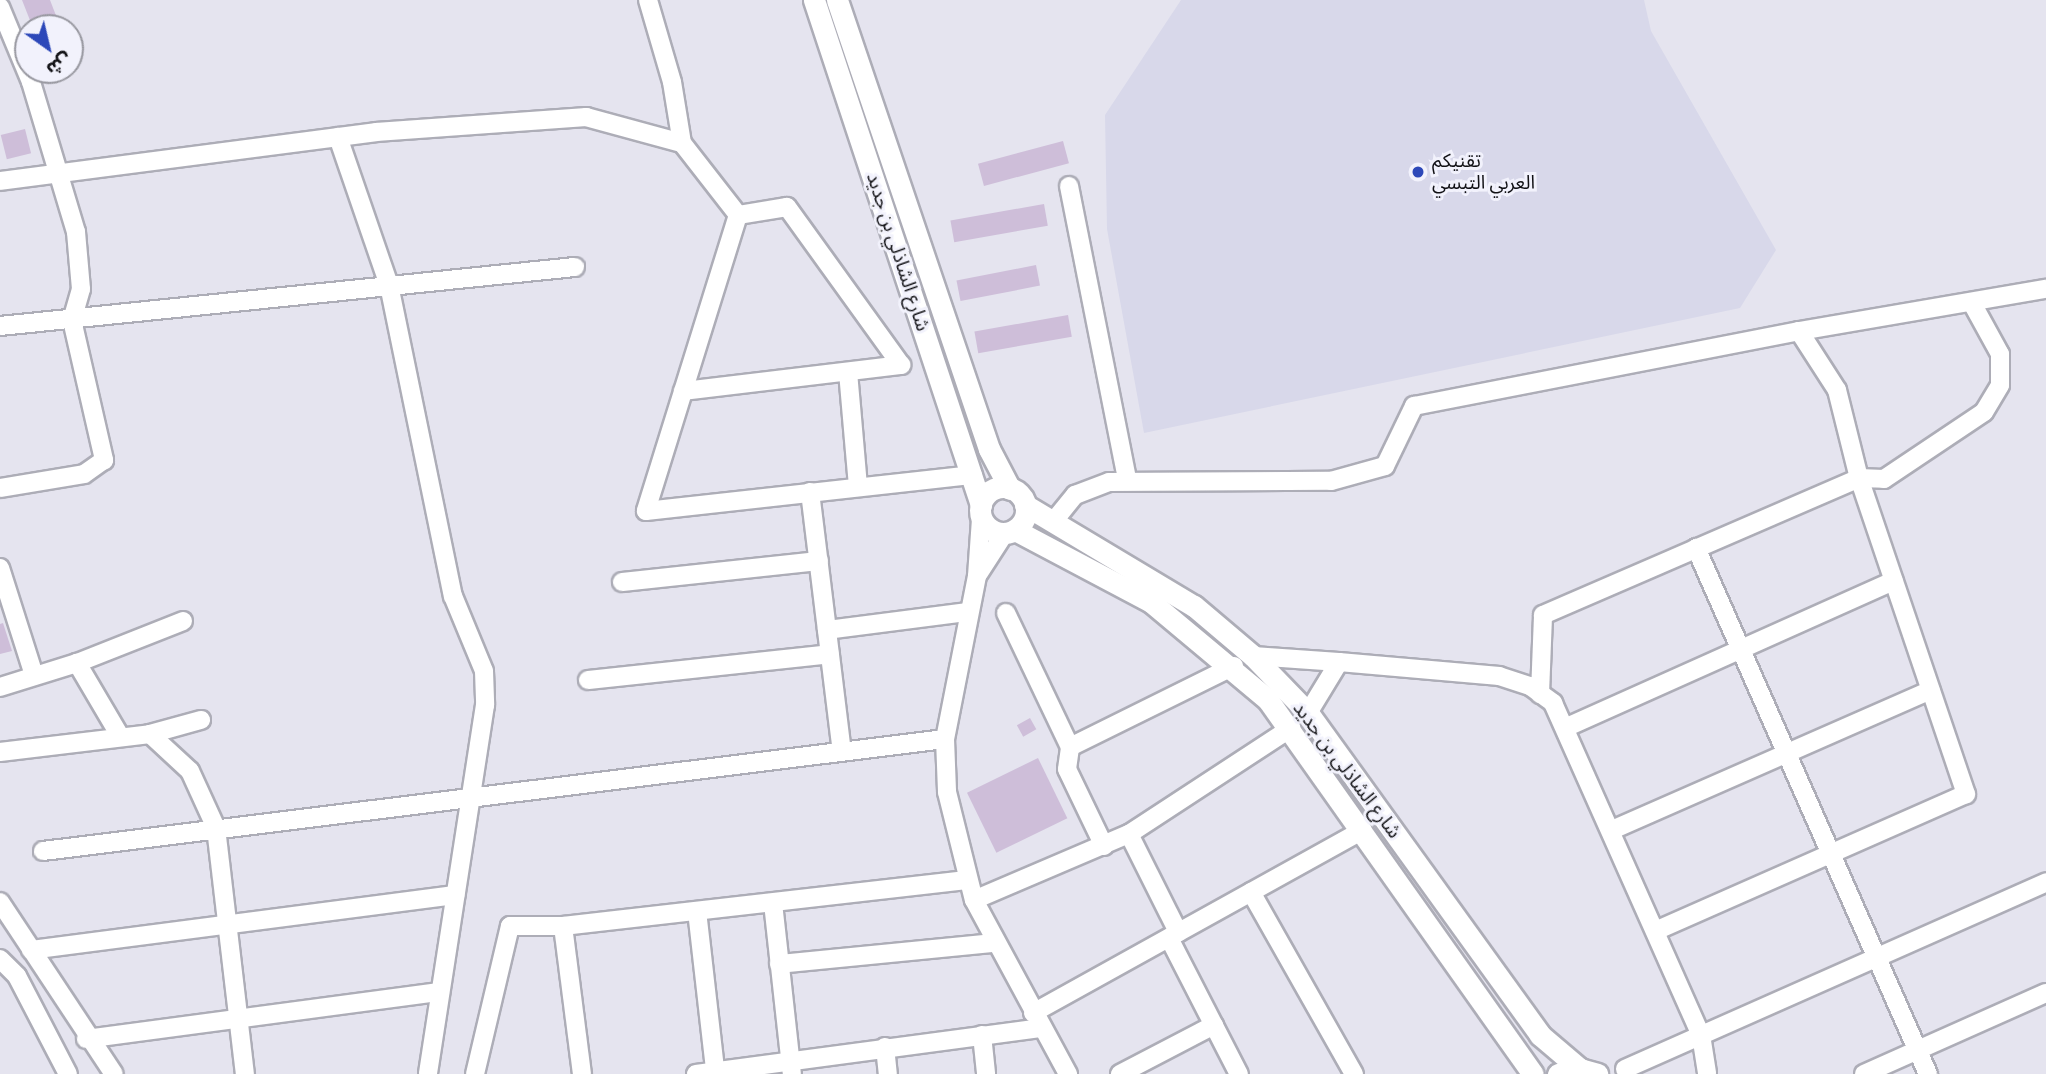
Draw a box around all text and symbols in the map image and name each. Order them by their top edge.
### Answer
north arrow [14,14,84,84]
text: ش [42,47,78,83]
place label: تقنيكم العربي التبسي [1432,150,1535,194]
marker: تقنيكم العربي التبسي [1410,164,1426,180]
street label: شارع الشاذلي بن جديد [862,170,934,334]
street label: شارع الشاذلي بن جديد [1288,697,1406,843]

